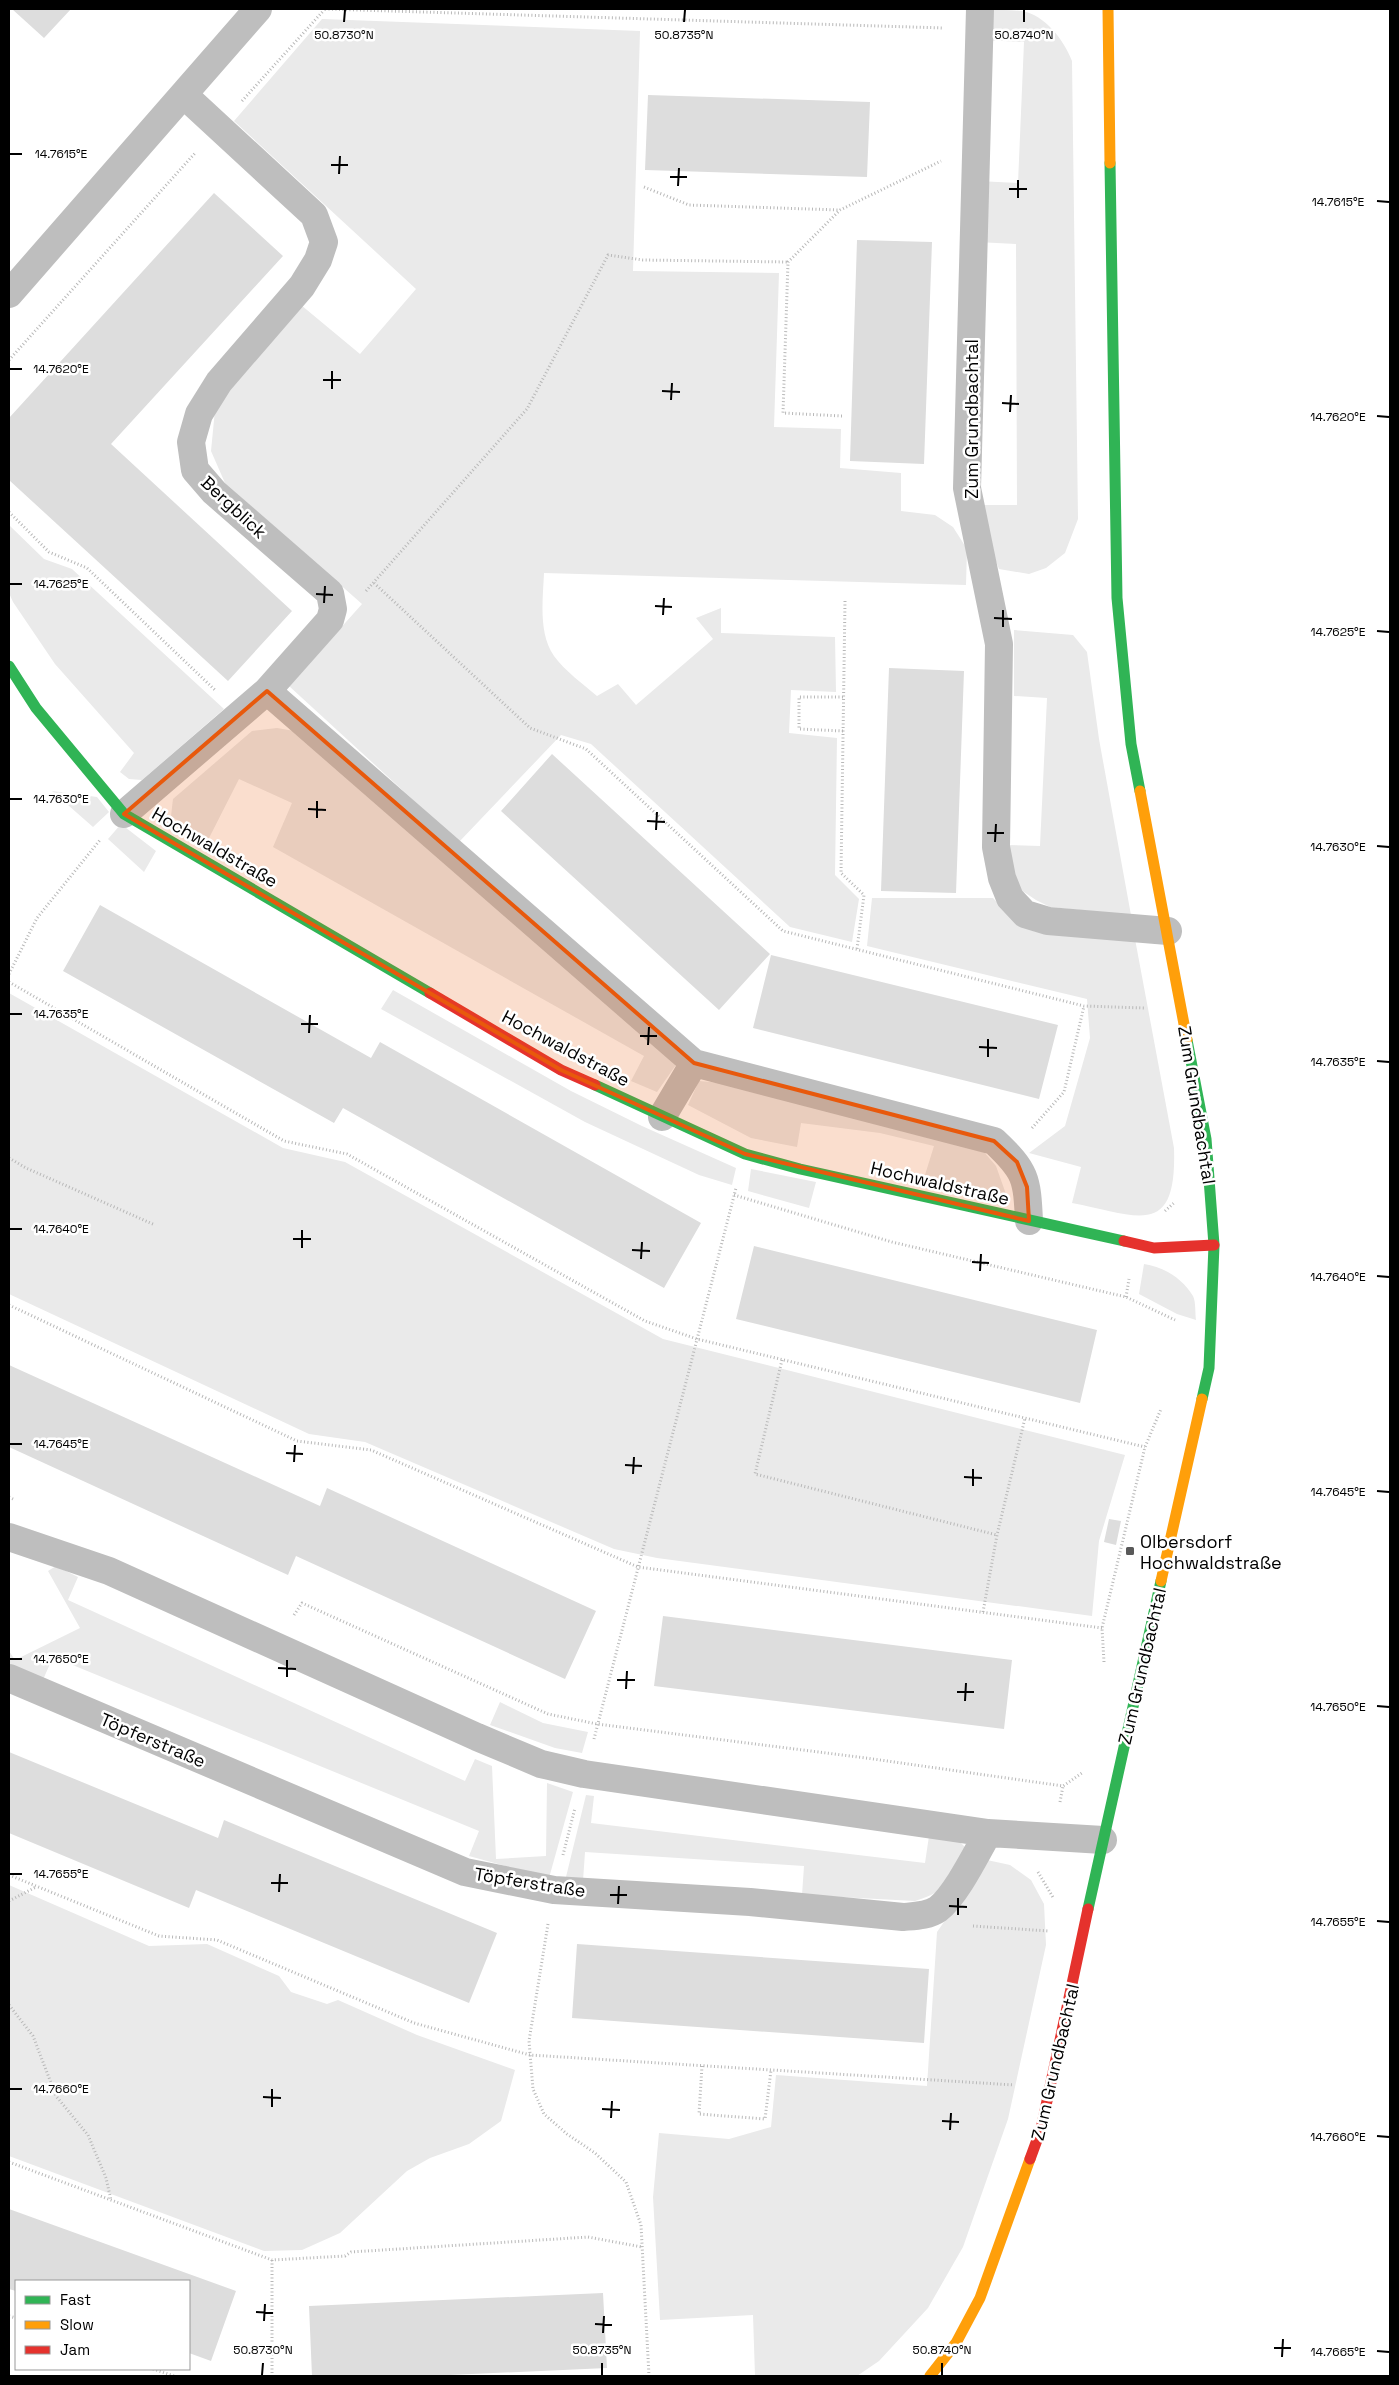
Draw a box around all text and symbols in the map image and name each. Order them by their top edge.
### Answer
text: 50.8730°N [314,27,374,43]
text: 50.8735°N [655,27,713,43]
text: 50.8740°N [995,27,1053,43]
text: 14.7615°E [35,146,88,162]
text: 14.7615°E [1312,194,1365,210]
street label: Zum Grundbachtal [960,339,983,499]
text: 14.7620°E [33,361,89,377]
text: 14.7620°E [1310,409,1366,425]
street label: Bergblick [196,471,272,543]
text: 14.7625°E [34,576,89,592]
text: 14.7625°E [1311,624,1366,640]
text: 14.7630°E [33,791,89,807]
street label: Hochwaldstraße [148,802,282,892]
text: 14.7630°E [1310,839,1366,855]
street label: Hochwaldstraße [498,1005,634,1091]
text: 14.7635°E [34,1006,89,1022]
street label: Zum Grundbachtal [1173,1024,1221,1186]
text: 14.7635°E [1311,1054,1366,1070]
street label: Hochwaldstraße [868,1156,1012,1210]
text: 14.7640°E [33,1221,89,1237]
text: 14.7640°E [1310,1269,1366,1285]
text: 14.7645°E [33,1436,89,1452]
text: 14.7645°E [1310,1484,1366,1500]
place label: Olbersdorf Hochwaldstraße [1140,1530,1282,1574]
marker: Olbersdorf Hochwaldstraße [1124,1545,1136,1557]
street label: Zum Grundbachtal [1113,1585,1171,1747]
text: 14.7650°E [33,1651,89,1667]
text: 14.7650°E [1310,1699,1366,1715]
street label: Töpferstraße [97,1707,209,1773]
street label: Töpferstraße [473,1862,587,1902]
text: 14.7655°E [34,1866,89,1882]
text: 14.7655°E [1311,1914,1366,1930]
street label: Zum Grundbachtal [1026,1981,1084,2143]
text: 14.7660°E [33,2081,89,2097]
text: 14.7660°E [1310,2129,1366,2145]
legend [15,2280,190,2370]
text: Fast [60,2290,91,2309]
text: Slow [60,2315,94,2334]
text: Jam [60,2340,90,2359]
text: 50.8730°N [233,2342,293,2358]
text: 50.8735°N [573,2342,631,2358]
text: 50.8740°N [913,2342,971,2358]
text: 14.7665°E [1310,2344,1366,2360]

